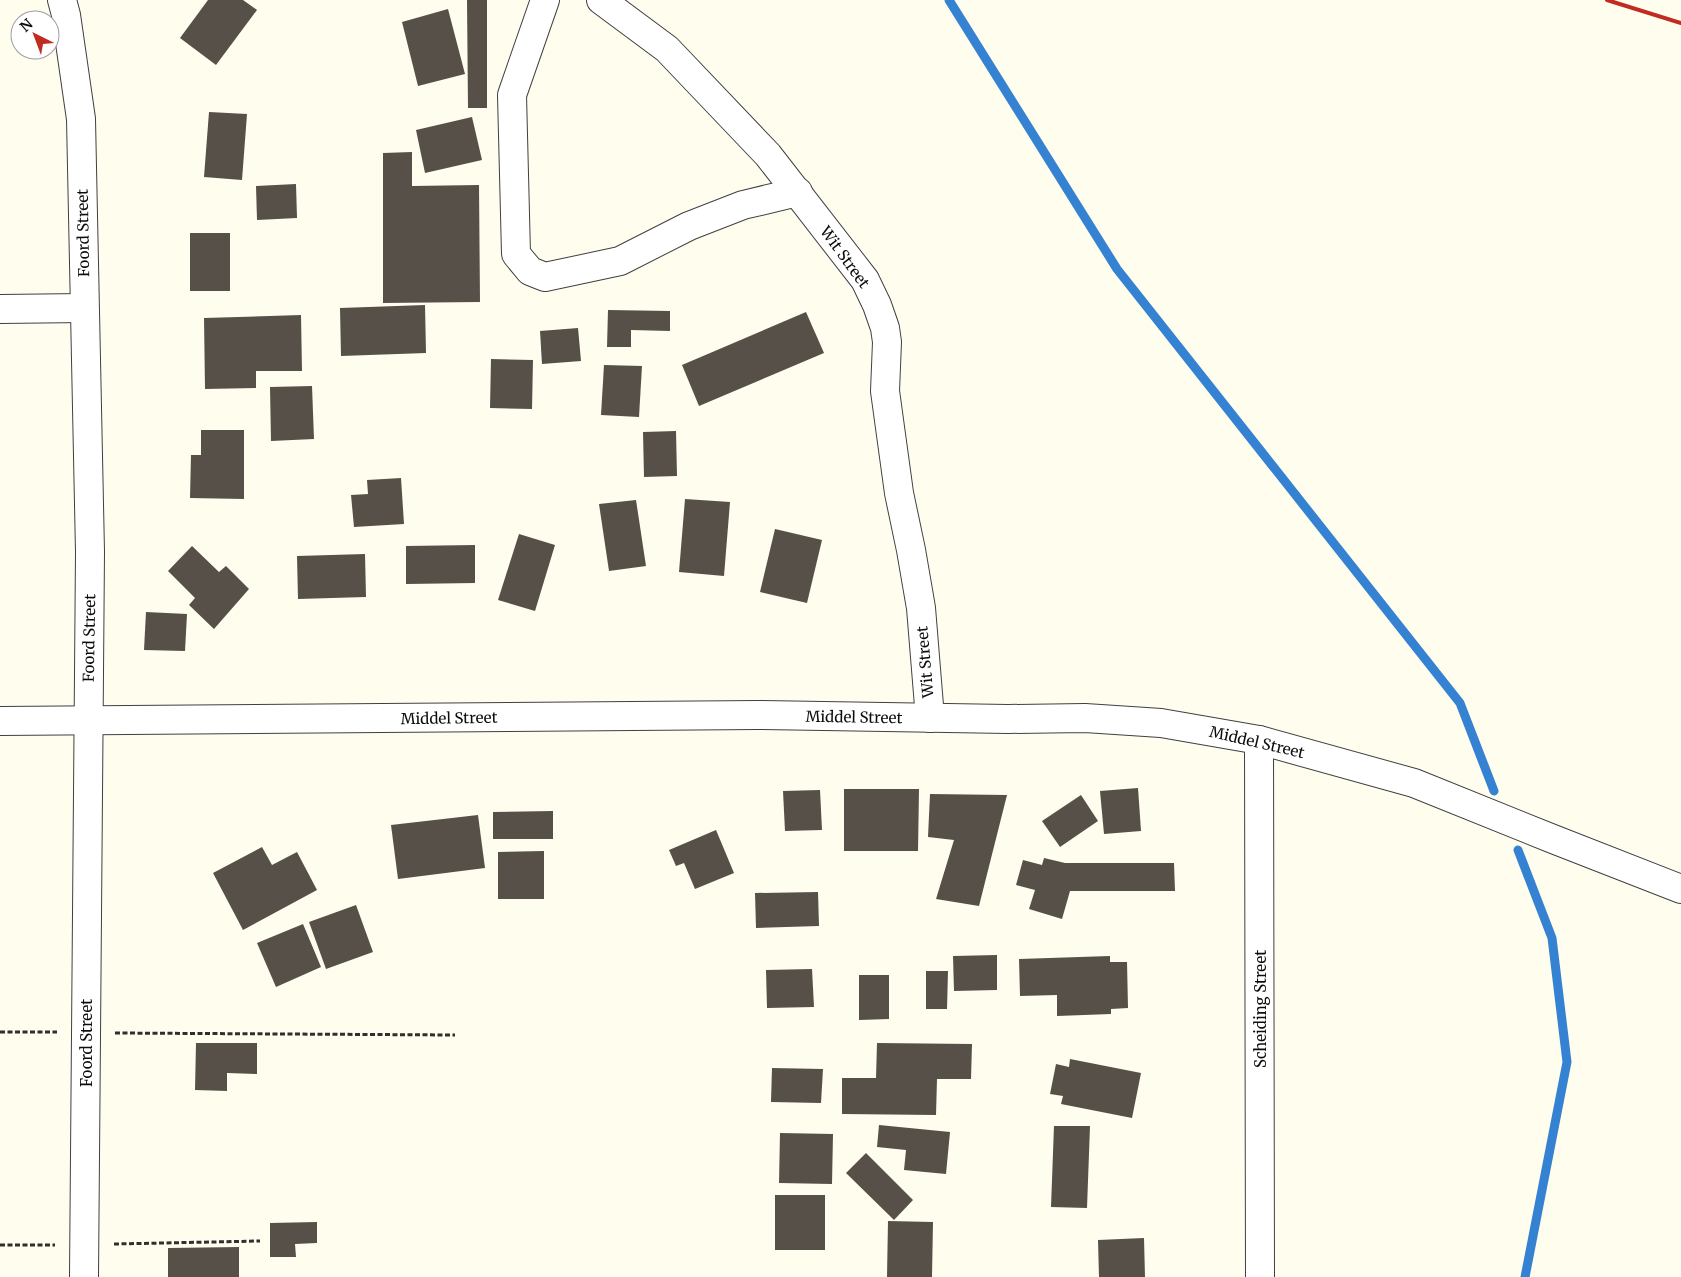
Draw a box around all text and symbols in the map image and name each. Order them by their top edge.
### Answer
north arrow [10,10,60,60]
text: N [16,15,36,36]
street label: Foord Street [73,189,93,277]
street label: Wit Street [816,222,874,292]
street label: Foord Street [79,594,99,682]
street label: Wit Street [912,625,938,700]
street label: Middel Street [805,707,903,727]
street label: Middel Street [400,708,498,728]
street label: Middel Street [1208,722,1306,762]
street label: Scheiding Street [1251,950,1270,1068]
street label: Foord Street [77,999,96,1087]

